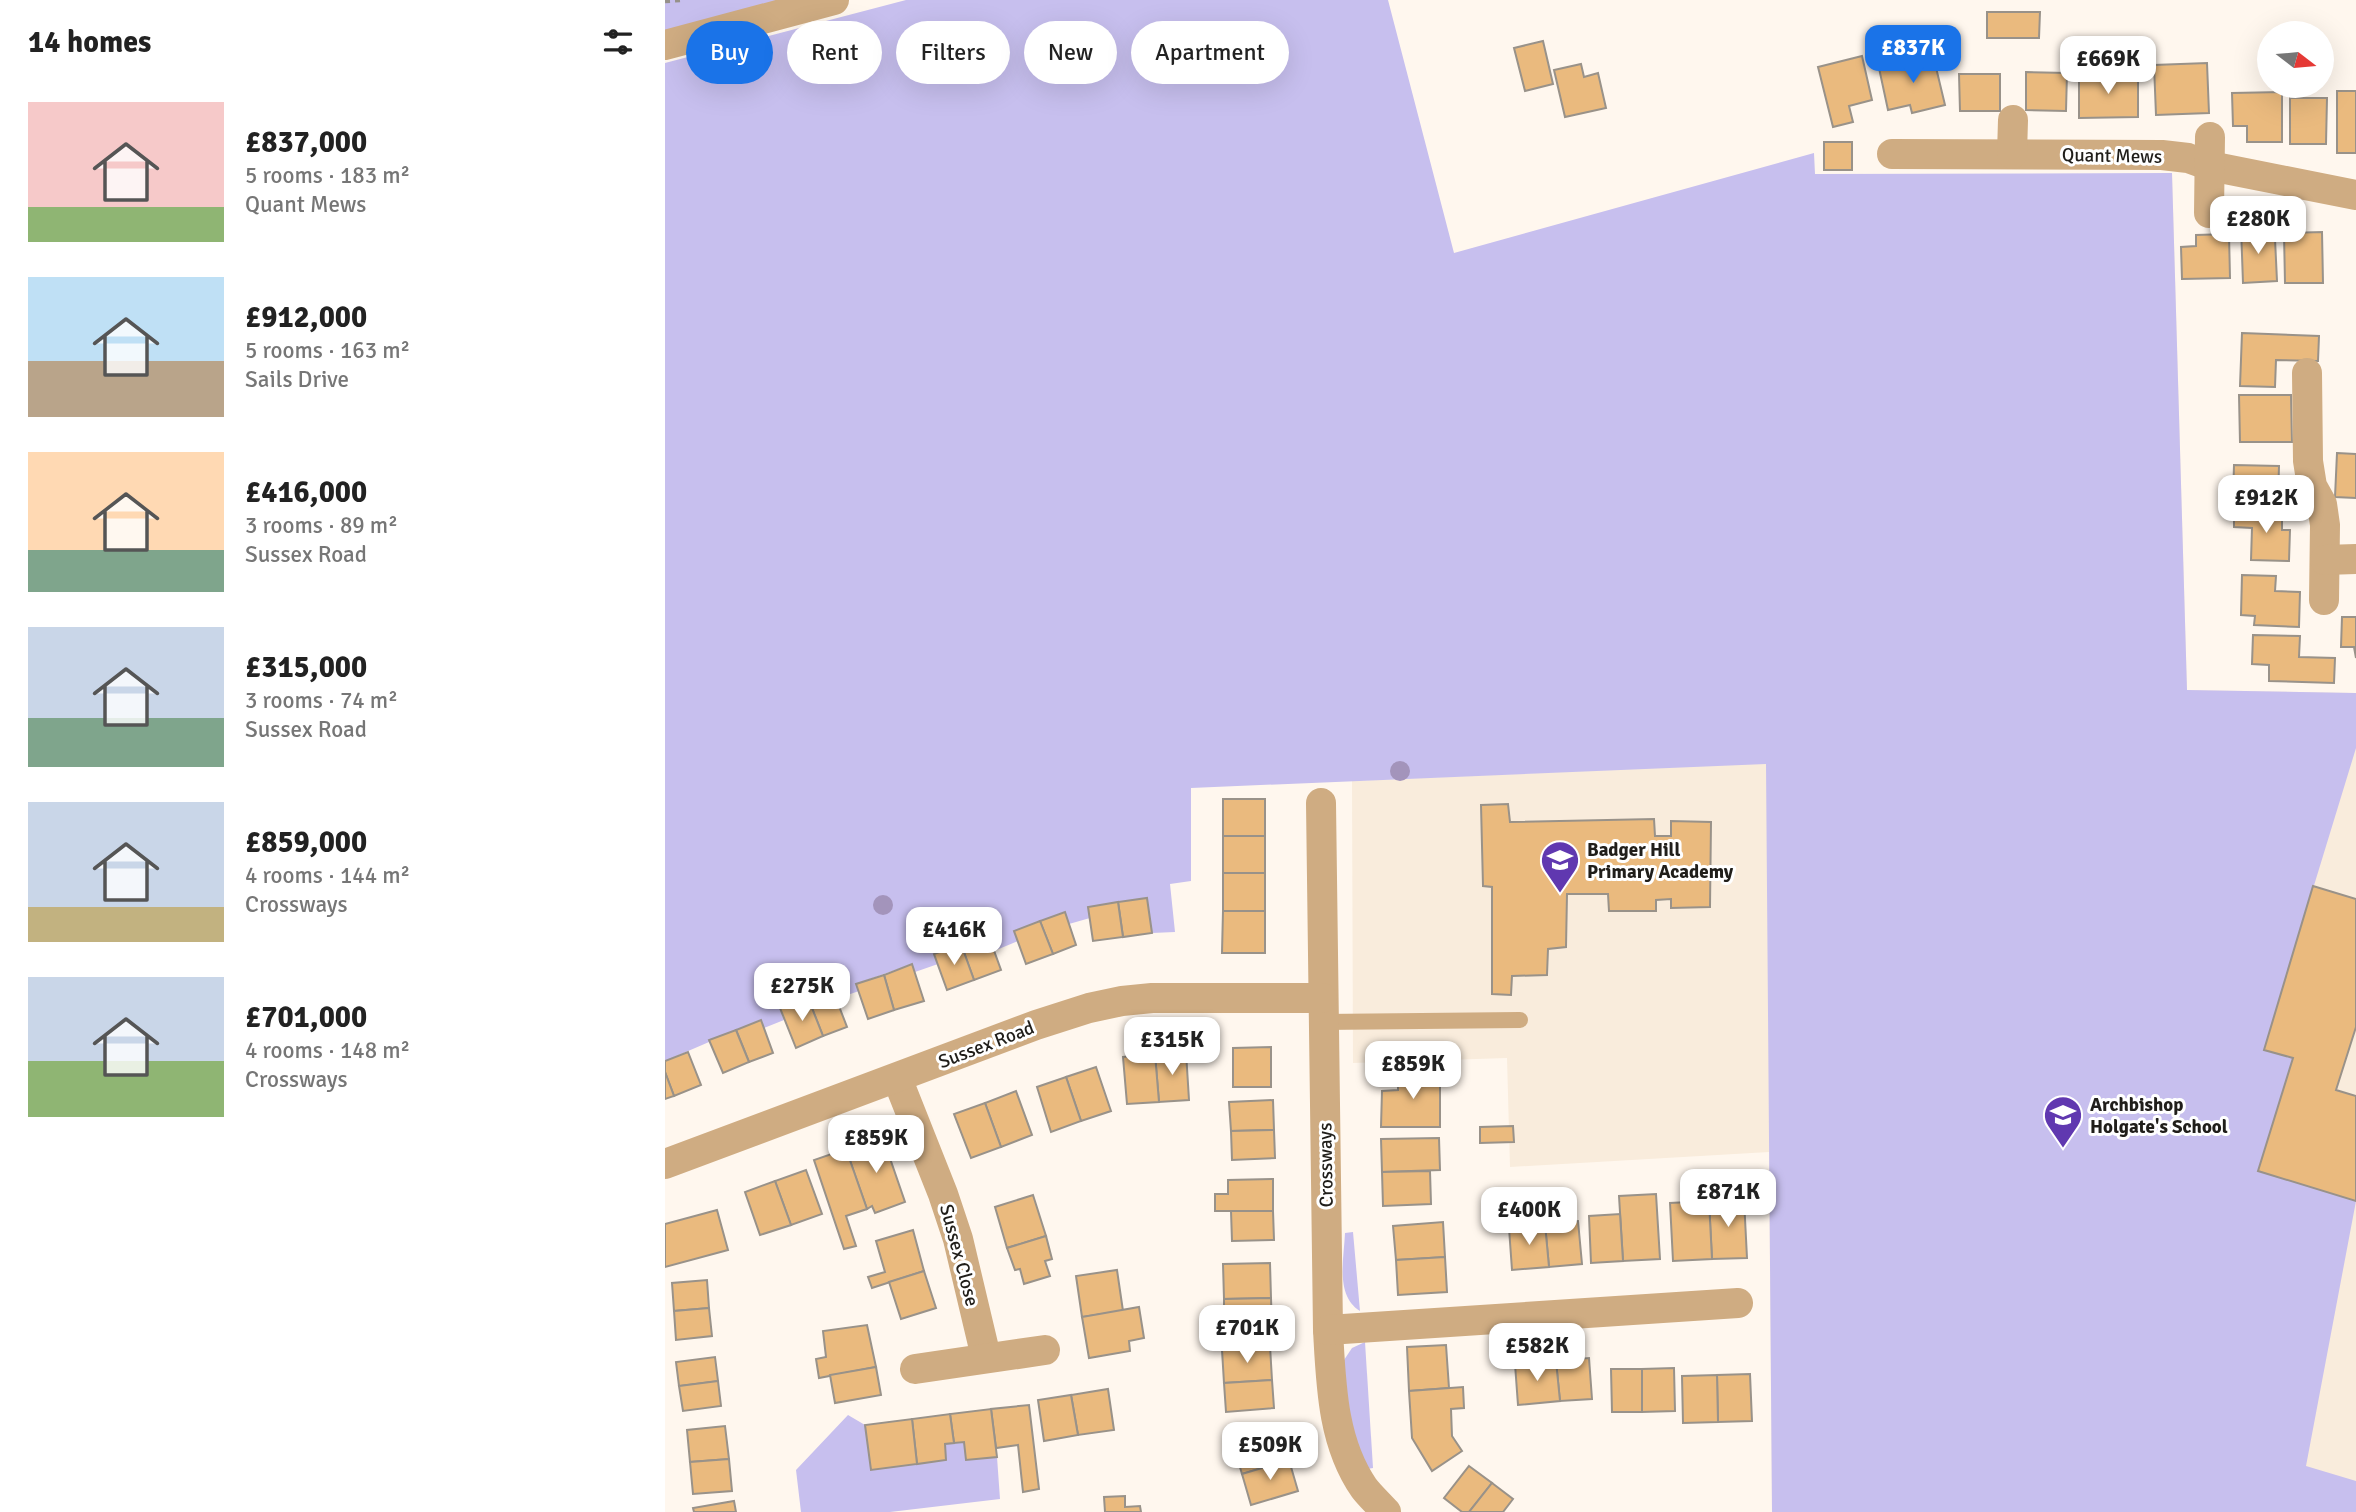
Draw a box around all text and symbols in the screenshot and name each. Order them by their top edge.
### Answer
chip: Buy [686,21,773,84]
chip: Rent [787,21,882,84]
chip: Filters [896,21,1010,84]
chip: New [1024,21,1117,84]
chip: Apartment [1131,21,1289,84]
north arrow [2257,21,2335,98]
map controls [2257,21,2334,98]
icon: filters [599,23,637,61]
text: 14 homes [28,24,151,61]
pin: £837K [1864,25,1962,85]
text: £837K [1881,33,1945,62]
pin: £669K [2059,36,2157,96]
text: £669K [2076,44,2140,73]
text: £837,000 [245,124,367,161]
icon: home [84,130,168,214]
street label: Quant Mews [2062,143,2162,169]
text: 5 rooms · 183 m² [245,161,410,190]
text: Quant Mews [245,190,366,219]
pin: £280K [2209,196,2307,256]
text: £280K [2226,204,2290,233]
text: £912,000 [245,299,367,336]
icon: home [84,305,168,389]
text: 5 rooms · 163 m² [245,336,410,365]
text: Sails Drive [245,365,349,394]
text: £416,000 [245,474,367,511]
pin: £912K [2217,476,2315,535]
icon: home [84,480,168,564]
text: £912K [2234,483,2298,512]
text: 3 rooms · 89 m² [245,511,398,540]
text: Sussex Road [245,540,367,569]
text: £315,000 [245,649,367,686]
icon: home [84,655,168,739]
text: 3 rooms · 74 m² [245,686,398,715]
text: Sussex Road [245,715,367,744]
text: £859,000 [245,824,367,861]
icon: home [84,830,168,914]
place label: Badger Hill Primary Academy [1587,838,1734,884]
school or university icon: Badger Hill Primary Academy [1539,839,1581,894]
text: 4 rooms · 144 m² [245,861,410,890]
text: Crossways [245,890,348,919]
pin: £416K [905,908,1003,967]
text: £416K [922,915,986,944]
pin: £275K [753,964,851,1023]
text: £275K [770,971,834,1000]
text: £701,000 [245,999,367,1036]
icon: home [84,1005,168,1089]
street label: Sussex Road [935,1016,1038,1074]
pin: £315K [1123,1018,1221,1077]
text: £315K [1140,1025,1204,1054]
text: 4 rooms · 148 m² [245,1036,410,1065]
pin: £859K [1364,1042,1462,1101]
text: £859K [1381,1049,1445,1078]
text: Crossways [245,1065,348,1094]
place label: Archbishop Holgate's School [2090,1093,2228,1139]
school or university icon: Archbishop Holgate's School [2042,1094,2084,1149]
pin: £859K [827,1116,925,1175]
street label: Crossways [1313,1122,1339,1208]
text: £859K [844,1123,908,1152]
pin: £871K [1679,1170,1777,1229]
text: £871K [1696,1177,1760,1206]
pin: £400K [1480,1188,1578,1247]
text: £400K [1497,1195,1561,1224]
street label: Sussex Close [934,1202,984,1309]
pin: £701K [1198,1306,1296,1365]
text: £701K [1215,1313,1279,1342]
pin: £582K [1488,1324,1586,1383]
text: £582K [1505,1331,1569,1360]
pin: £509K [1221,1422,1319,1482]
text: £509K [1238,1430,1302,1459]

